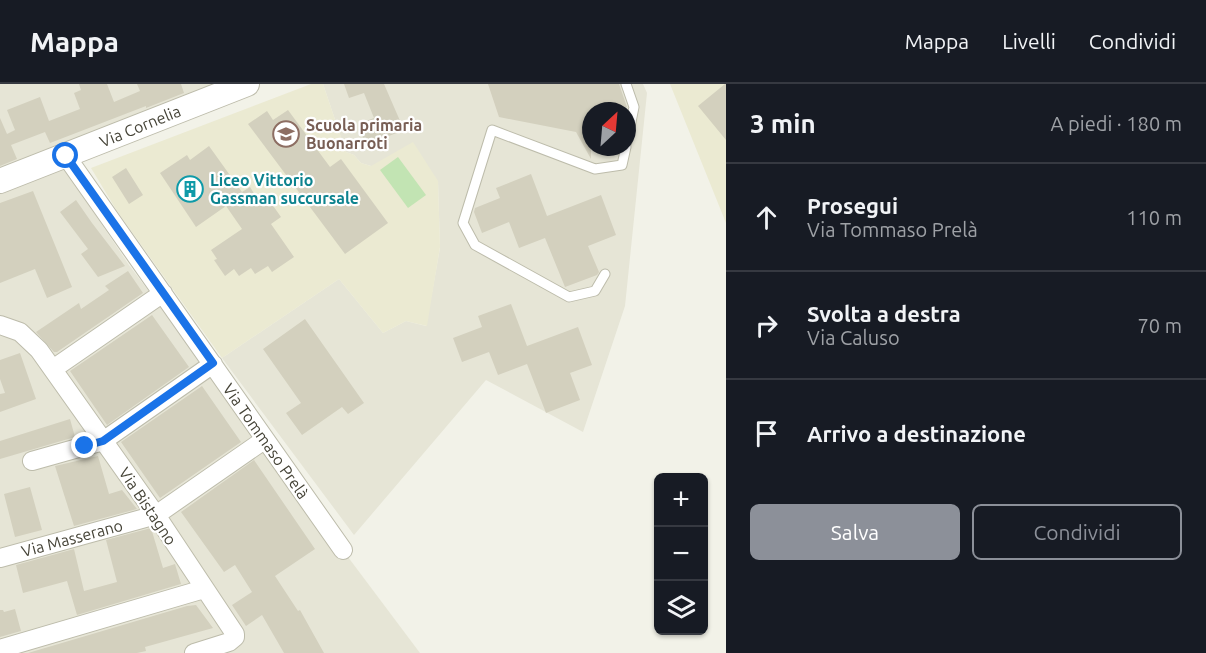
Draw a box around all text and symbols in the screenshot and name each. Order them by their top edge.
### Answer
text: Mappa [30,26,119,57]
text: Mappa [905,29,969,53]
text: Livelli [1002,29,1056,53]
text: Condividi [1089,29,1176,53]
street label: Via Cornelia [97,102,183,150]
north arrow [582,102,636,156]
text: 3 min [750,109,816,138]
text: A piedi · 180 m [1051,112,1182,135]
place label: Scuola primaria Buonarroti [306,116,422,152]
school or university icon: Scuola primaria Buonarroti [271,119,301,149]
route start [52,142,78,168]
place label: Liceo Vittorio Gassman succursale [210,171,359,207]
building icon: Liceo Vittorio Gassman succursale [175,174,205,204]
text: Prosegui [807,193,898,218]
icon: ahead [750,201,783,234]
text: 110 m [1126,206,1182,229]
text: Via Tommaso Prelà [807,218,978,241]
text: Svolta a destra [807,301,961,326]
icon: right [750,309,783,342]
text: 70 m [1138,314,1182,337]
text: Via Caluso [807,326,900,349]
street label: Via Tommaso Prelà [219,380,313,502]
icon: arrive [750,417,783,450]
text: Arrivo a destinazione [807,421,1026,446]
route end [71,432,97,458]
street label: Via Bistagno [115,464,181,548]
map controls [654,473,708,635]
button: + [654,473,708,527]
button: Salva [750,504,960,560]
button: Condividi [972,504,1182,560]
street label: Via Masserano [19,516,125,560]
button: − [654,527,708,581]
button: layers [654,581,708,635]

